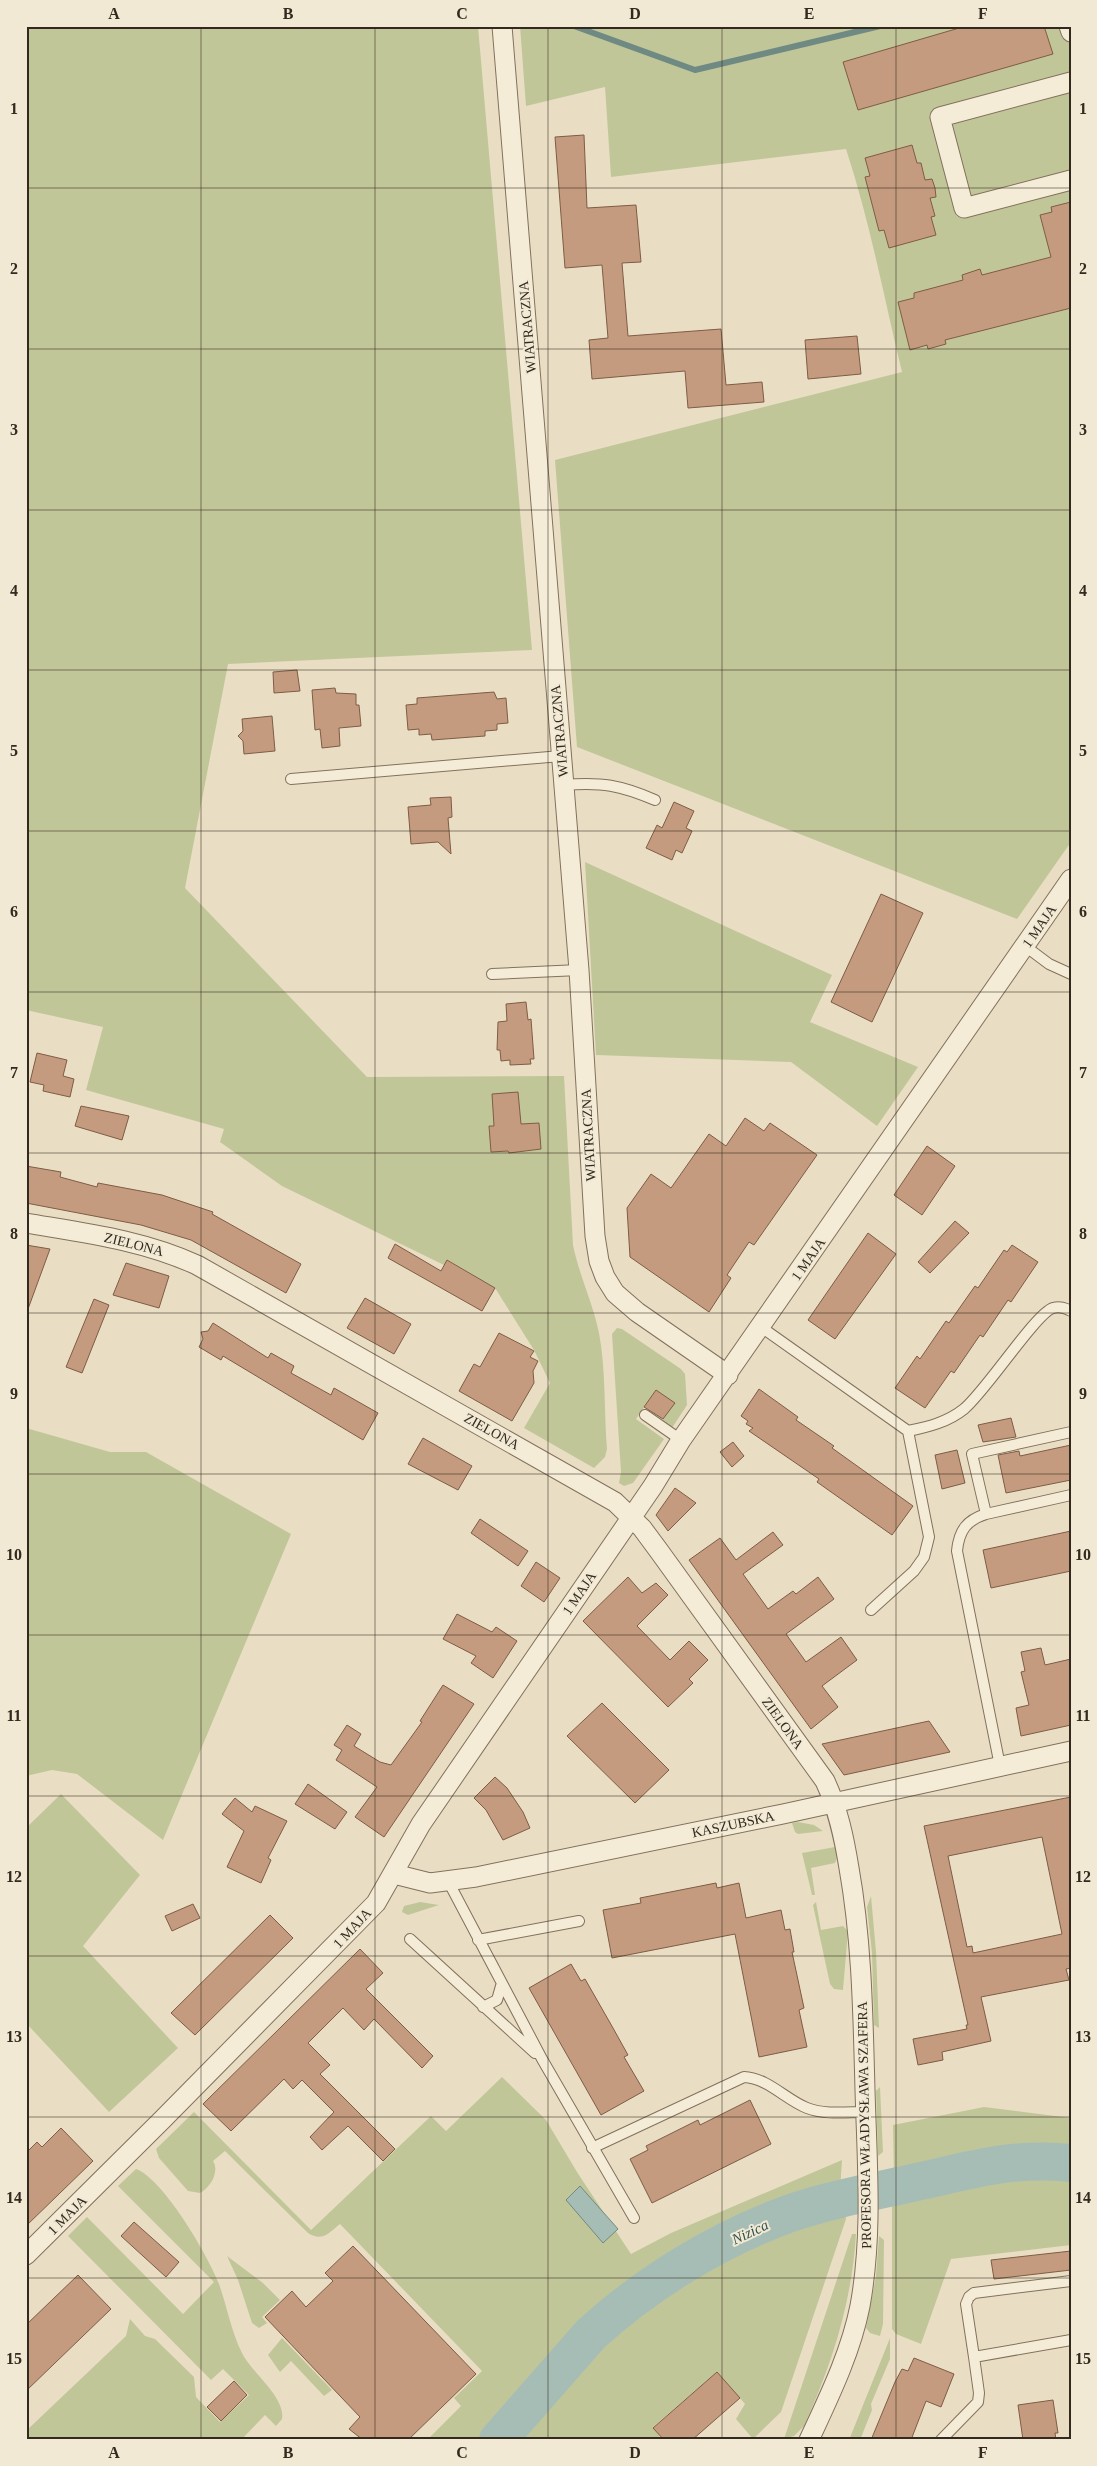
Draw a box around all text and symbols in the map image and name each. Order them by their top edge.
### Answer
text: A [108,5,120,22]
text: B [283,5,294,22]
text: C [456,5,468,22]
text: D [629,5,641,22]
text: E [804,5,814,22]
text: F [978,5,988,22]
text: 1 [10,100,18,117]
text: 1 [1079,100,1087,117]
text: 2 [10,260,18,277]
text: 2 [1079,260,1087,277]
street label: WIATRACZNA [516,279,539,374]
text: 3 [10,421,18,438]
text: 3 [1079,421,1087,438]
text: 4 [10,582,18,599]
text: 4 [1079,582,1087,599]
street label: WIATRACZNA [548,683,571,778]
text: 5 [10,742,18,759]
text: 5 [1079,742,1087,759]
street label: 1 MAJA [1019,901,1060,951]
text: 6 [10,903,18,920]
text: 6 [1079,903,1087,920]
text: 7 [10,1064,18,1081]
text: 7 [1079,1064,1087,1081]
street label: WIATRACZNA [579,1087,598,1182]
text: 8 [10,1225,18,1242]
text: 8 [1079,1225,1087,1242]
street label: ZIELONA [103,1230,166,1259]
street label: 1 MAJA [788,1234,829,1284]
text: 9 [10,1385,18,1402]
text: 9 [1079,1385,1087,1402]
street label: ZIELONA [462,1410,523,1453]
text: 10 [6,1546,22,1563]
text: 10 [1075,1546,1091,1563]
street label: 1 MAJA [560,1568,600,1618]
street label: ZIELONA [759,1694,807,1753]
text: 11 [6,1707,22,1724]
text: 11 [1075,1707,1091,1724]
street label: KASZUBSKA [690,1808,777,1841]
text: 12 [6,1868,22,1885]
text: 12 [1075,1868,1091,1885]
street label: 1 MAJA [330,1905,375,1951]
street label: PROFESORA WŁADYSŁAWA SZAFERA [855,2000,874,2249]
text: 13 [6,2028,22,2045]
text: 13 [1075,2028,1091,2045]
text: 14 [6,2189,22,2206]
text: 14 [1075,2189,1091,2206]
street label: 1 MAJA [45,2192,90,2238]
water label: Nizica [728,2217,771,2248]
text: 15 [6,2350,22,2367]
text: 15 [1075,2350,1091,2367]
text: A [108,2444,120,2461]
text: B [283,2444,294,2461]
text: C [456,2444,468,2461]
text: D [629,2444,641,2461]
text: E [804,2444,814,2461]
text: F [978,2444,988,2461]

